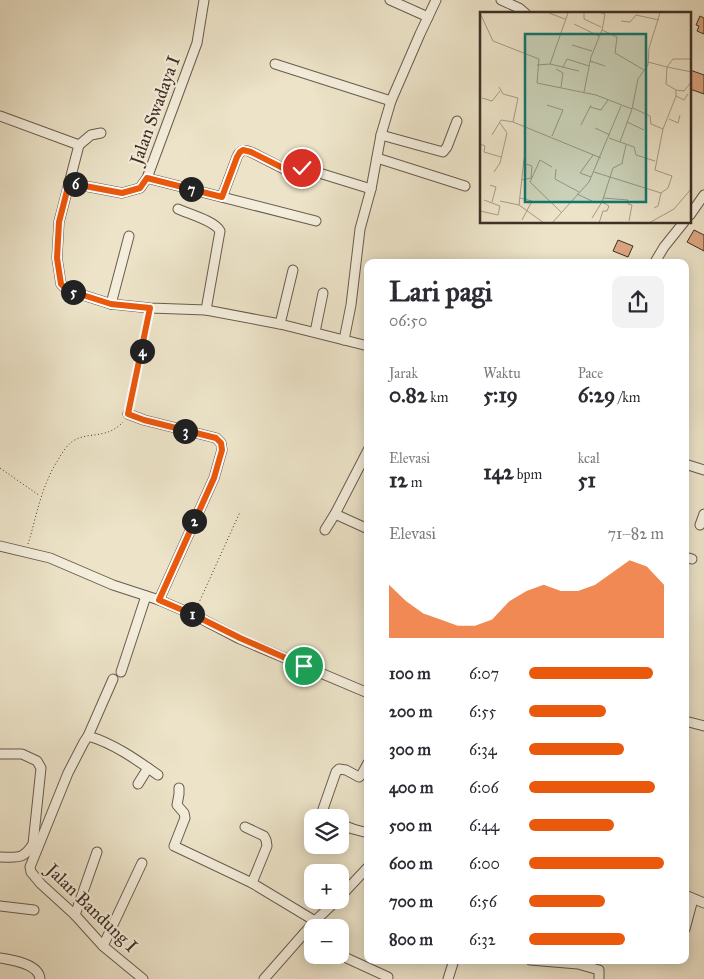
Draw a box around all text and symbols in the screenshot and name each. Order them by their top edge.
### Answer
inset map [480,12,692,224]
street label: Jalan Swadaya I [124,52,186,170]
pin [281,147,323,189]
icon: check [288,154,316,182]
pin: 6 [62,172,88,196]
text: 6 [72,176,79,193]
pin: 7 [178,176,204,202]
text: 7 [188,181,195,198]
text: Lari pagi [389,274,492,309]
button: share [612,276,664,328]
pin: 5 [60,280,86,304]
text: 5 [70,284,77,301]
text: 06:50 [389,311,427,330]
pin: 4 [130,338,154,364]
text: 4 [139,343,146,360]
text: Jarak [389,365,418,382]
text: Waktu [483,365,521,382]
text: Pace [578,365,603,382]
text: 0.82 [389,382,427,408]
text: 5:19 [483,382,518,408]
text: 6:29 [578,382,615,408]
text: km [427,389,448,406]
text: /km [615,389,640,406]
pin: 3 [172,418,198,444]
text: 3 [183,423,188,440]
text: Elevasi [389,450,430,467]
text: kcal [578,450,600,467]
text: 142 [483,459,514,485]
text: bpm [514,466,542,483]
text: 12 [389,467,408,493]
text: 51 [578,467,596,493]
text: m [408,474,422,491]
pin: 2 [182,508,206,534]
text: 2 [191,513,198,530]
text: Elevasi [389,524,436,543]
text: 71–82 m [607,524,664,543]
pin: 1 [180,602,204,626]
text: 1 [190,606,195,623]
pin [283,645,325,687]
icon: arrive [290,652,318,680]
text: 100 m [389,664,431,683]
text: 6:07 [469,664,499,683]
text: 200 m [389,702,432,721]
text: 6:55 [469,702,496,721]
text: 300 m [389,740,431,759]
text: 6:34 [469,740,497,759]
text: 400 m [389,778,433,797]
text: 6:06 [469,778,499,797]
map controls [304,809,349,964]
button: layers [304,809,349,854]
text: 500 m [389,816,432,835]
text: 6:44 [469,816,499,835]
text: 600 m [389,854,433,873]
text: 6:00 [469,854,500,873]
street label: Jalan Bandung I [40,858,142,958]
button: + [304,864,349,909]
text: 700 m [389,892,433,911]
text: 6:56 [469,892,497,911]
button: − [304,919,349,964]
text: 800 m [389,930,433,949]
text: 6:32 [469,930,496,949]

